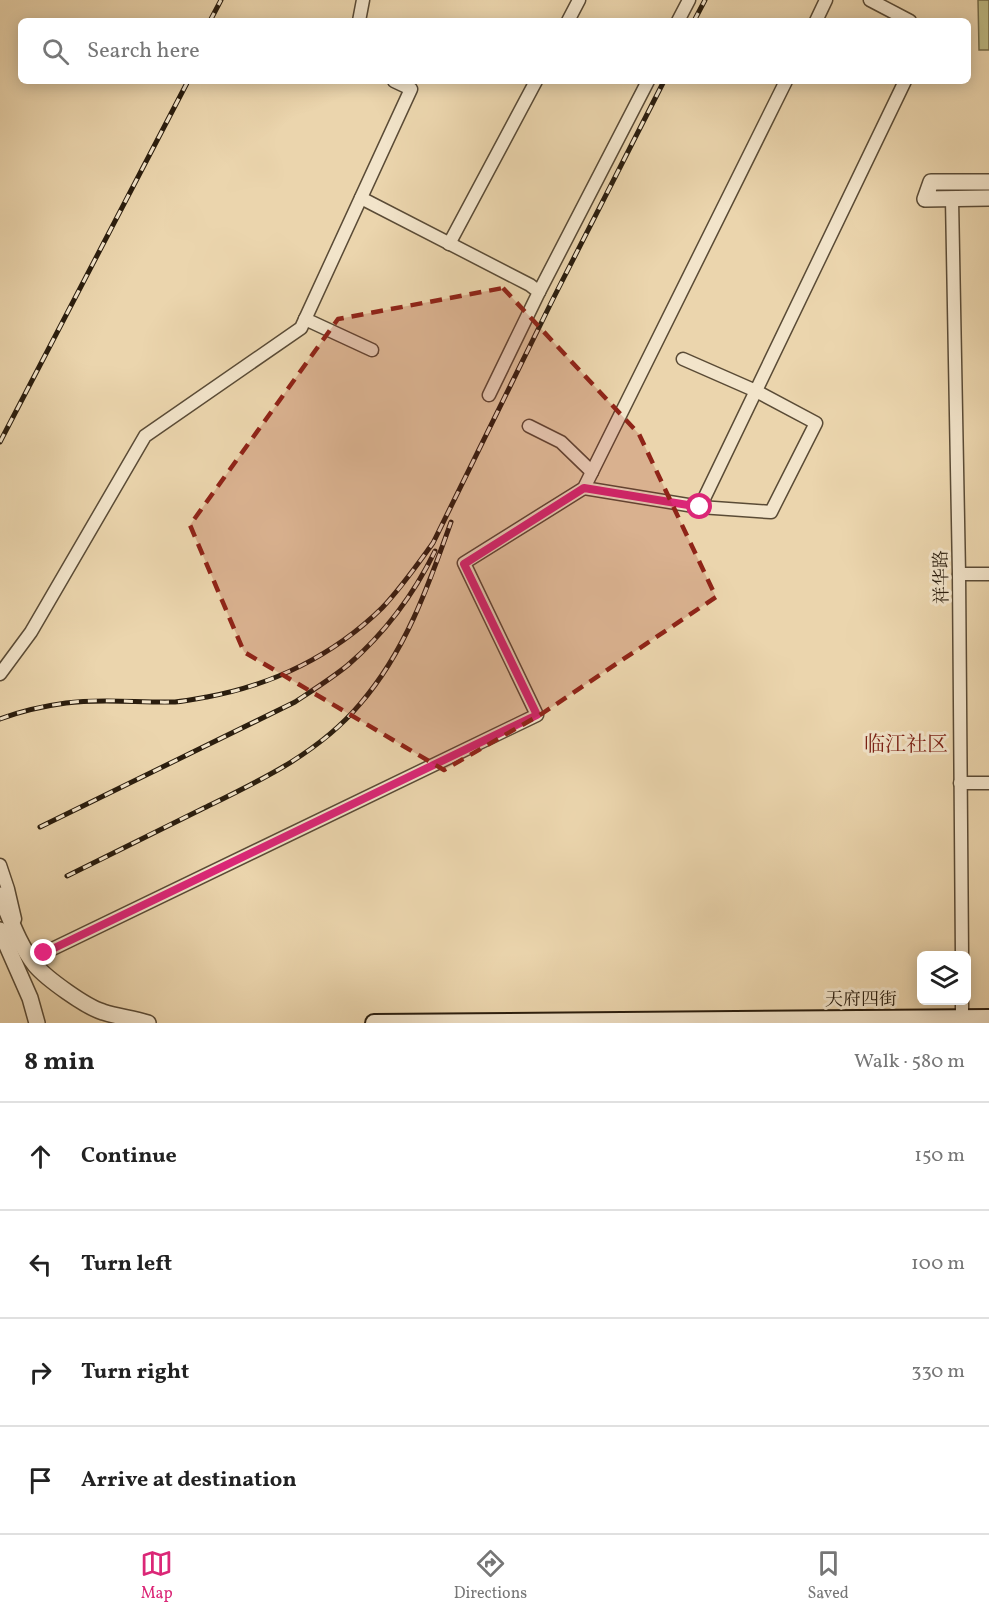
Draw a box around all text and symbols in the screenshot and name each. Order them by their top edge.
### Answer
search box [18,18,971,84]
icon: search [39,35,72,68]
text: Search here [87,36,200,67]
route start [686,493,712,519]
street label: 祥华路 [930,550,955,604]
district label: 临江社区 [864,731,948,760]
route end [30,939,56,965]
map controls [917,951,971,1005]
button: layers [917,951,971,1005]
street label: 天府四街 [825,988,897,1013]
text: 8 min [24,1044,95,1080]
text: Walk · 580 m [854,1048,965,1076]
icon: ahead [24,1140,57,1173]
text: Continue [81,1141,177,1172]
text: 150 m [914,1142,965,1170]
icon: left [24,1248,57,1281]
text: Turn left [81,1249,172,1280]
text: 100 m [911,1250,965,1278]
icon: right [24,1356,57,1389]
text: Turn right [81,1357,189,1388]
text: 330 m [911,1358,965,1386]
icon: arrive [24,1464,57,1497]
text: Arrive at destination [81,1465,297,1496]
tab: Map [140,1547,173,1605]
tab: Directions [454,1547,527,1605]
tab: Saved [808,1547,849,1605]

